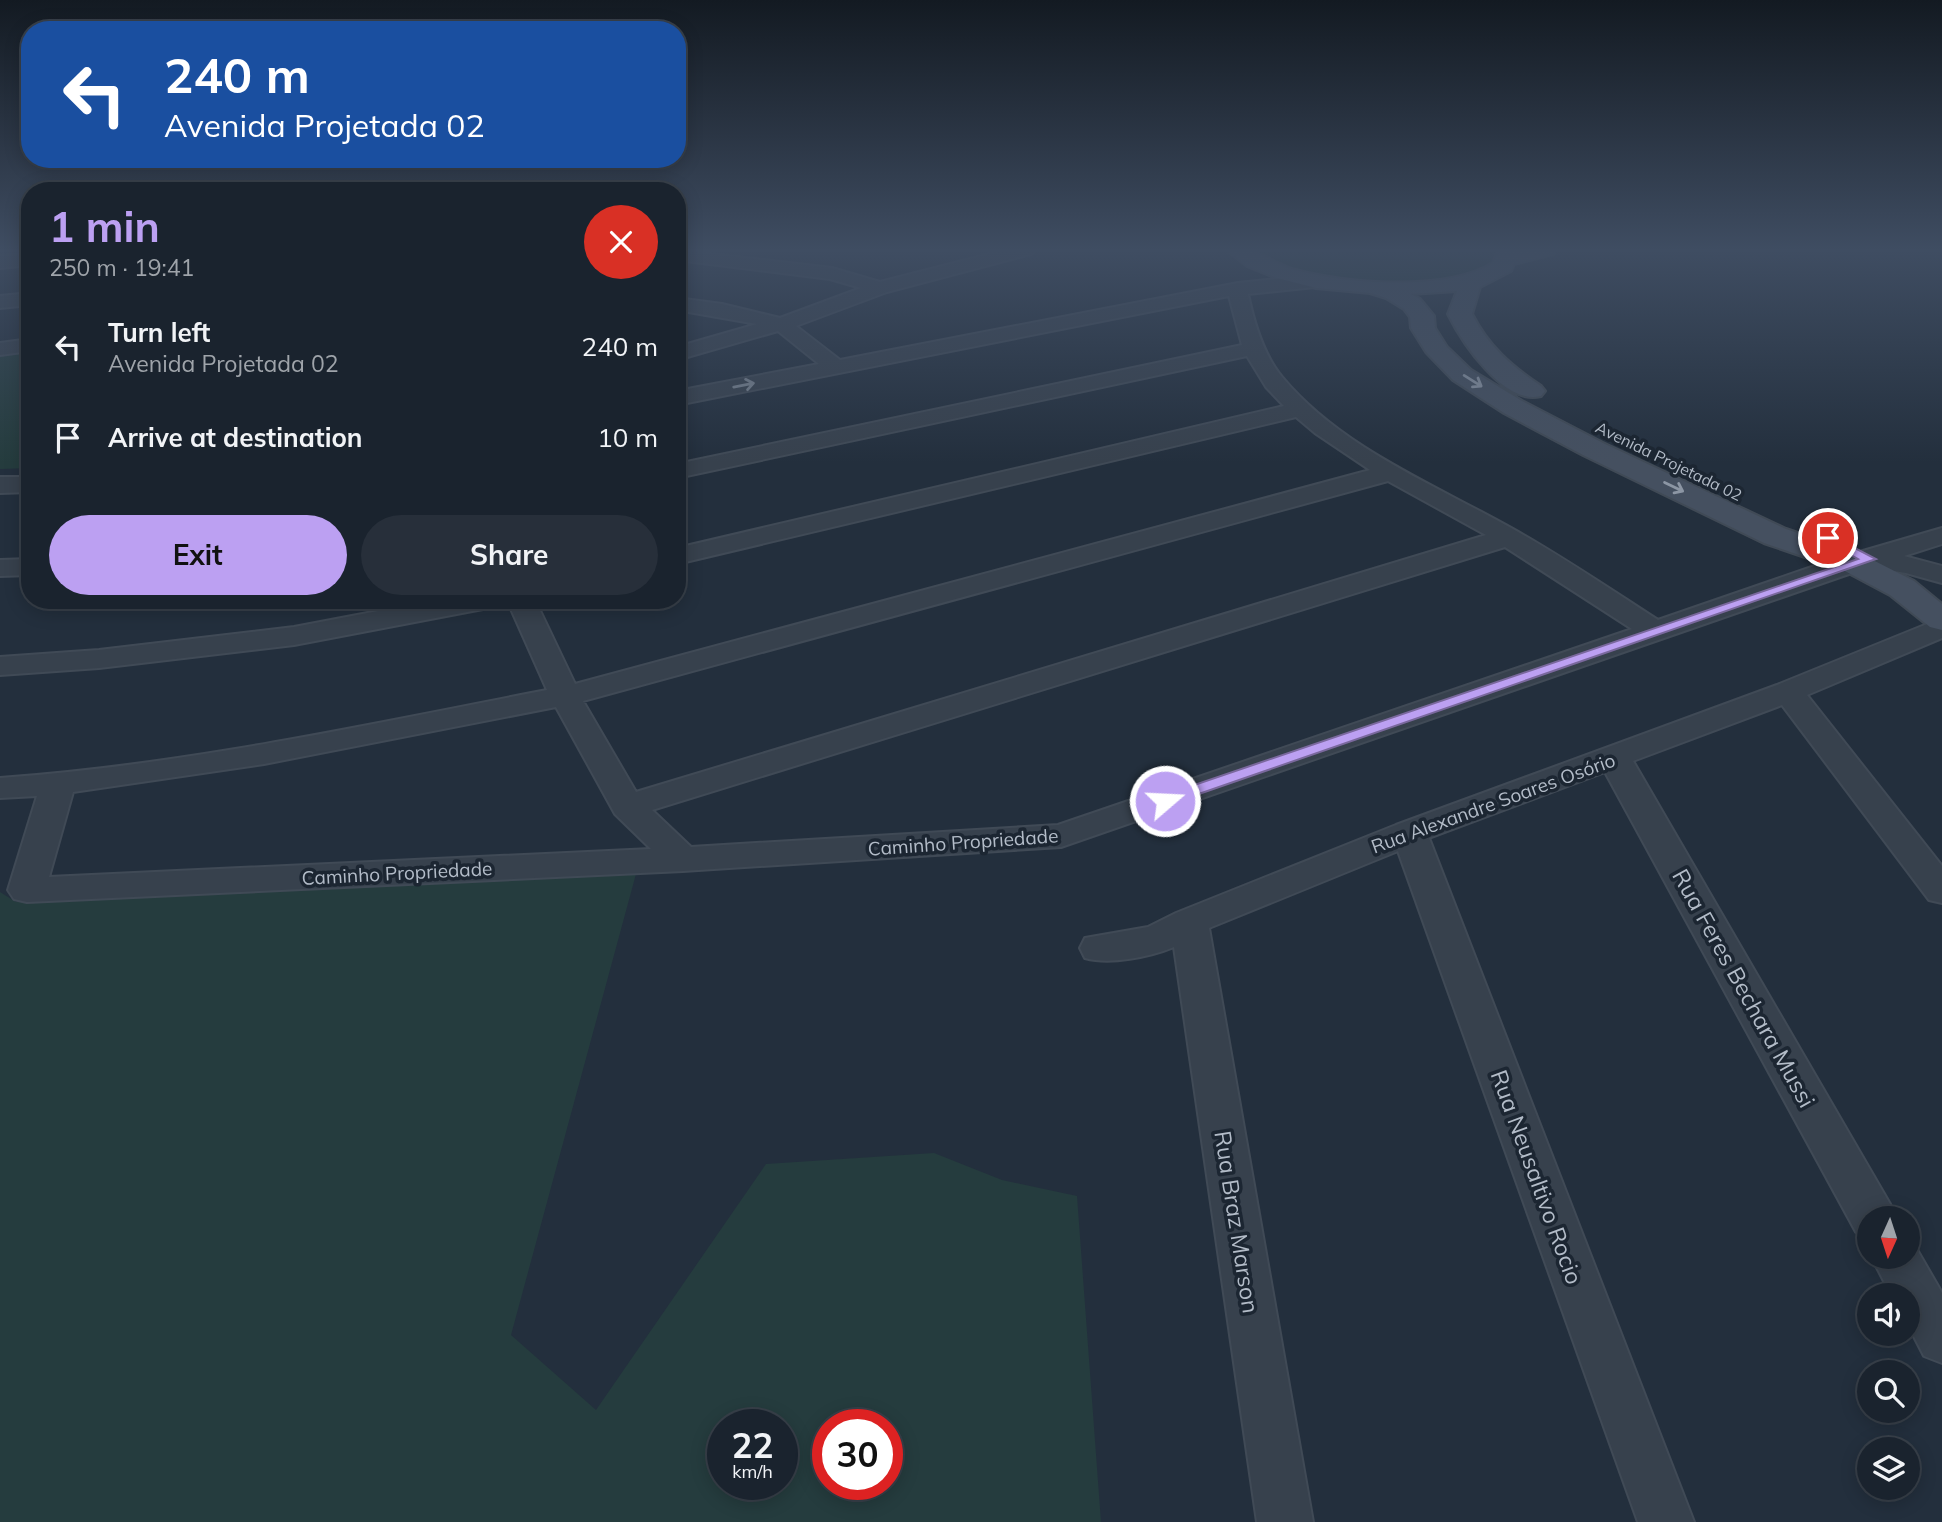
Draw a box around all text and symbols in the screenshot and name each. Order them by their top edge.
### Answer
text: 240 m [164,44,310,105]
icon: left [49,49,140,140]
text: Avenida Projetada 02 [164,105,485,145]
text: 1 min [49,200,160,253]
button: close [584,205,658,279]
text: 250 m · 19:41 [49,253,194,282]
text: Turn left [108,316,210,349]
icon: left [49,328,87,366]
text: 240 m [582,330,658,363]
text: Avenida Projetada 02 [108,349,339,378]
one-way arrow [1462,375,1482,389]
one-way arrow [732,378,755,392]
street label: Avenida Projetada 02 [1593,417,1745,505]
icon: arrive [49,419,87,457]
text: Arrive at destination [108,421,363,454]
text: 10 m [597,421,658,454]
one-way arrow [1663,481,1684,495]
pin [1798,508,1858,568]
button: Exit [49,515,347,595]
button: Share [361,515,658,595]
icon: arrive [1809,519,1847,557]
street label: Rua Alexandre Soares Osório [1368,748,1618,858]
position arrow [1128,764,1202,838]
street label: Caminho Propriedade [867,823,1059,861]
street label: Caminho Propriedade [301,856,493,890]
street label: Rua Feres Bechara Mussi [1666,864,1822,1112]
street label: Rua Neusaltivo Rocio [1485,1066,1589,1288]
street label: Rua Braz Marson [1208,1129,1266,1315]
north arrow [1857,1206,1920,1269]
map controls [1857,1206,1920,1500]
button: sound [1857,1283,1920,1346]
button: search [1857,1360,1920,1423]
speed limit sign: 30 [812,1409,903,1500]
text: 22 [731,1423,774,1467]
button: layers [1857,1437,1920,1500]
text: km/h [732,1460,773,1483]

